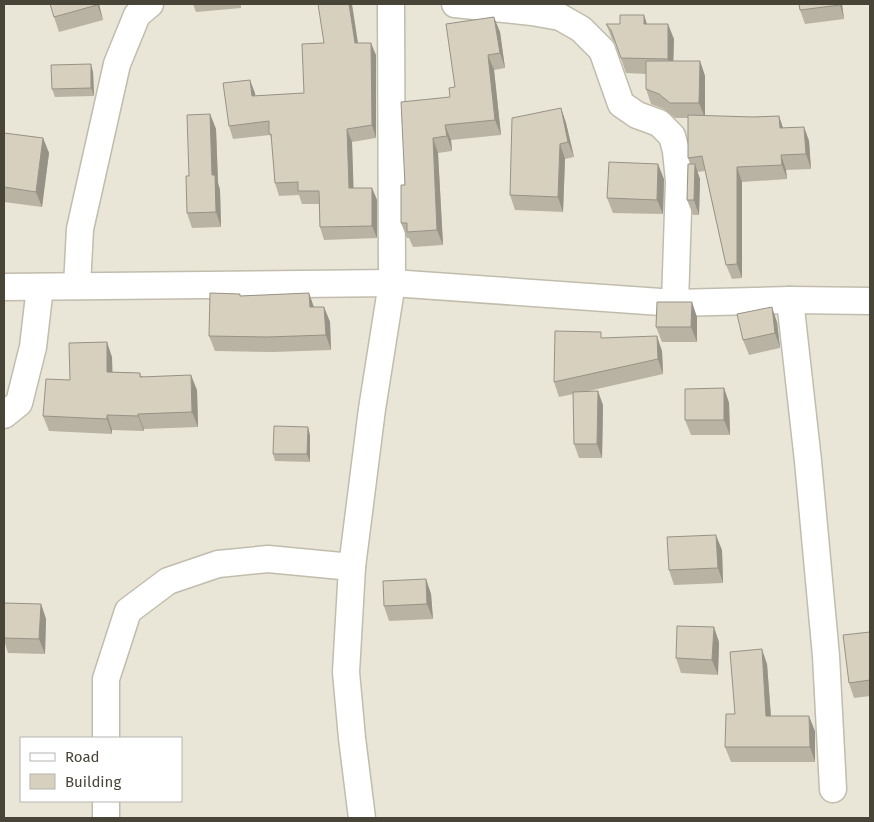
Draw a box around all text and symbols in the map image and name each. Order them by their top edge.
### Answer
legend [20,737,182,802]
text: Road [65,748,100,766]
text: Building [65,773,121,791]

